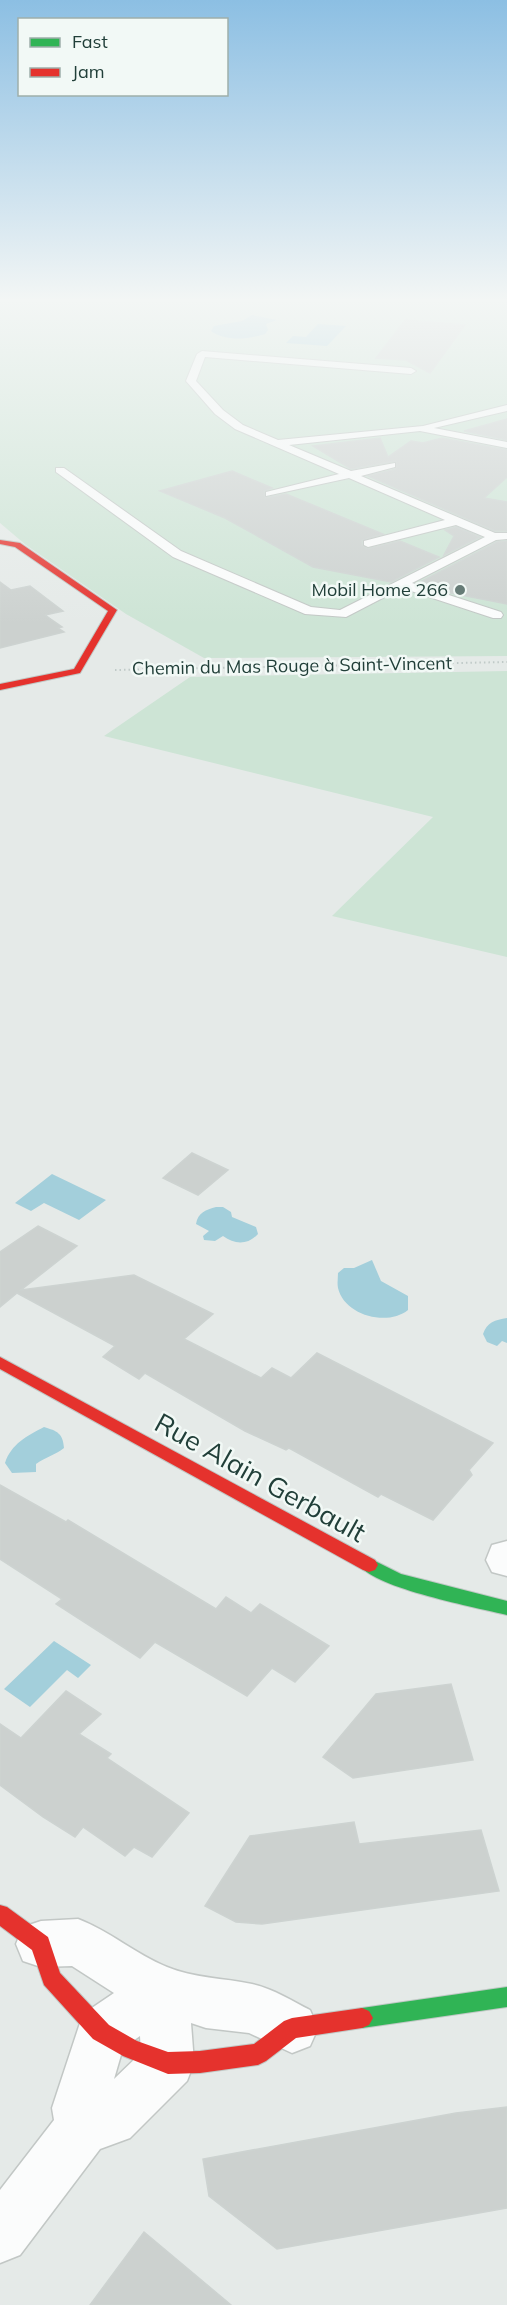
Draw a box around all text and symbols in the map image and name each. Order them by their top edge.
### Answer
legend [18,18,228,96]
text: Fast [72,30,108,53]
text: Jam [72,60,105,83]
place label: Mobil Home 266 [311,578,448,601]
marker: Mobil Home 266 [453,583,467,597]
street label: Chemin du Mas Rouge à Saint-Vincent [132,651,452,680]
street label: Rue Alain Gerbault [149,1405,372,1549]

